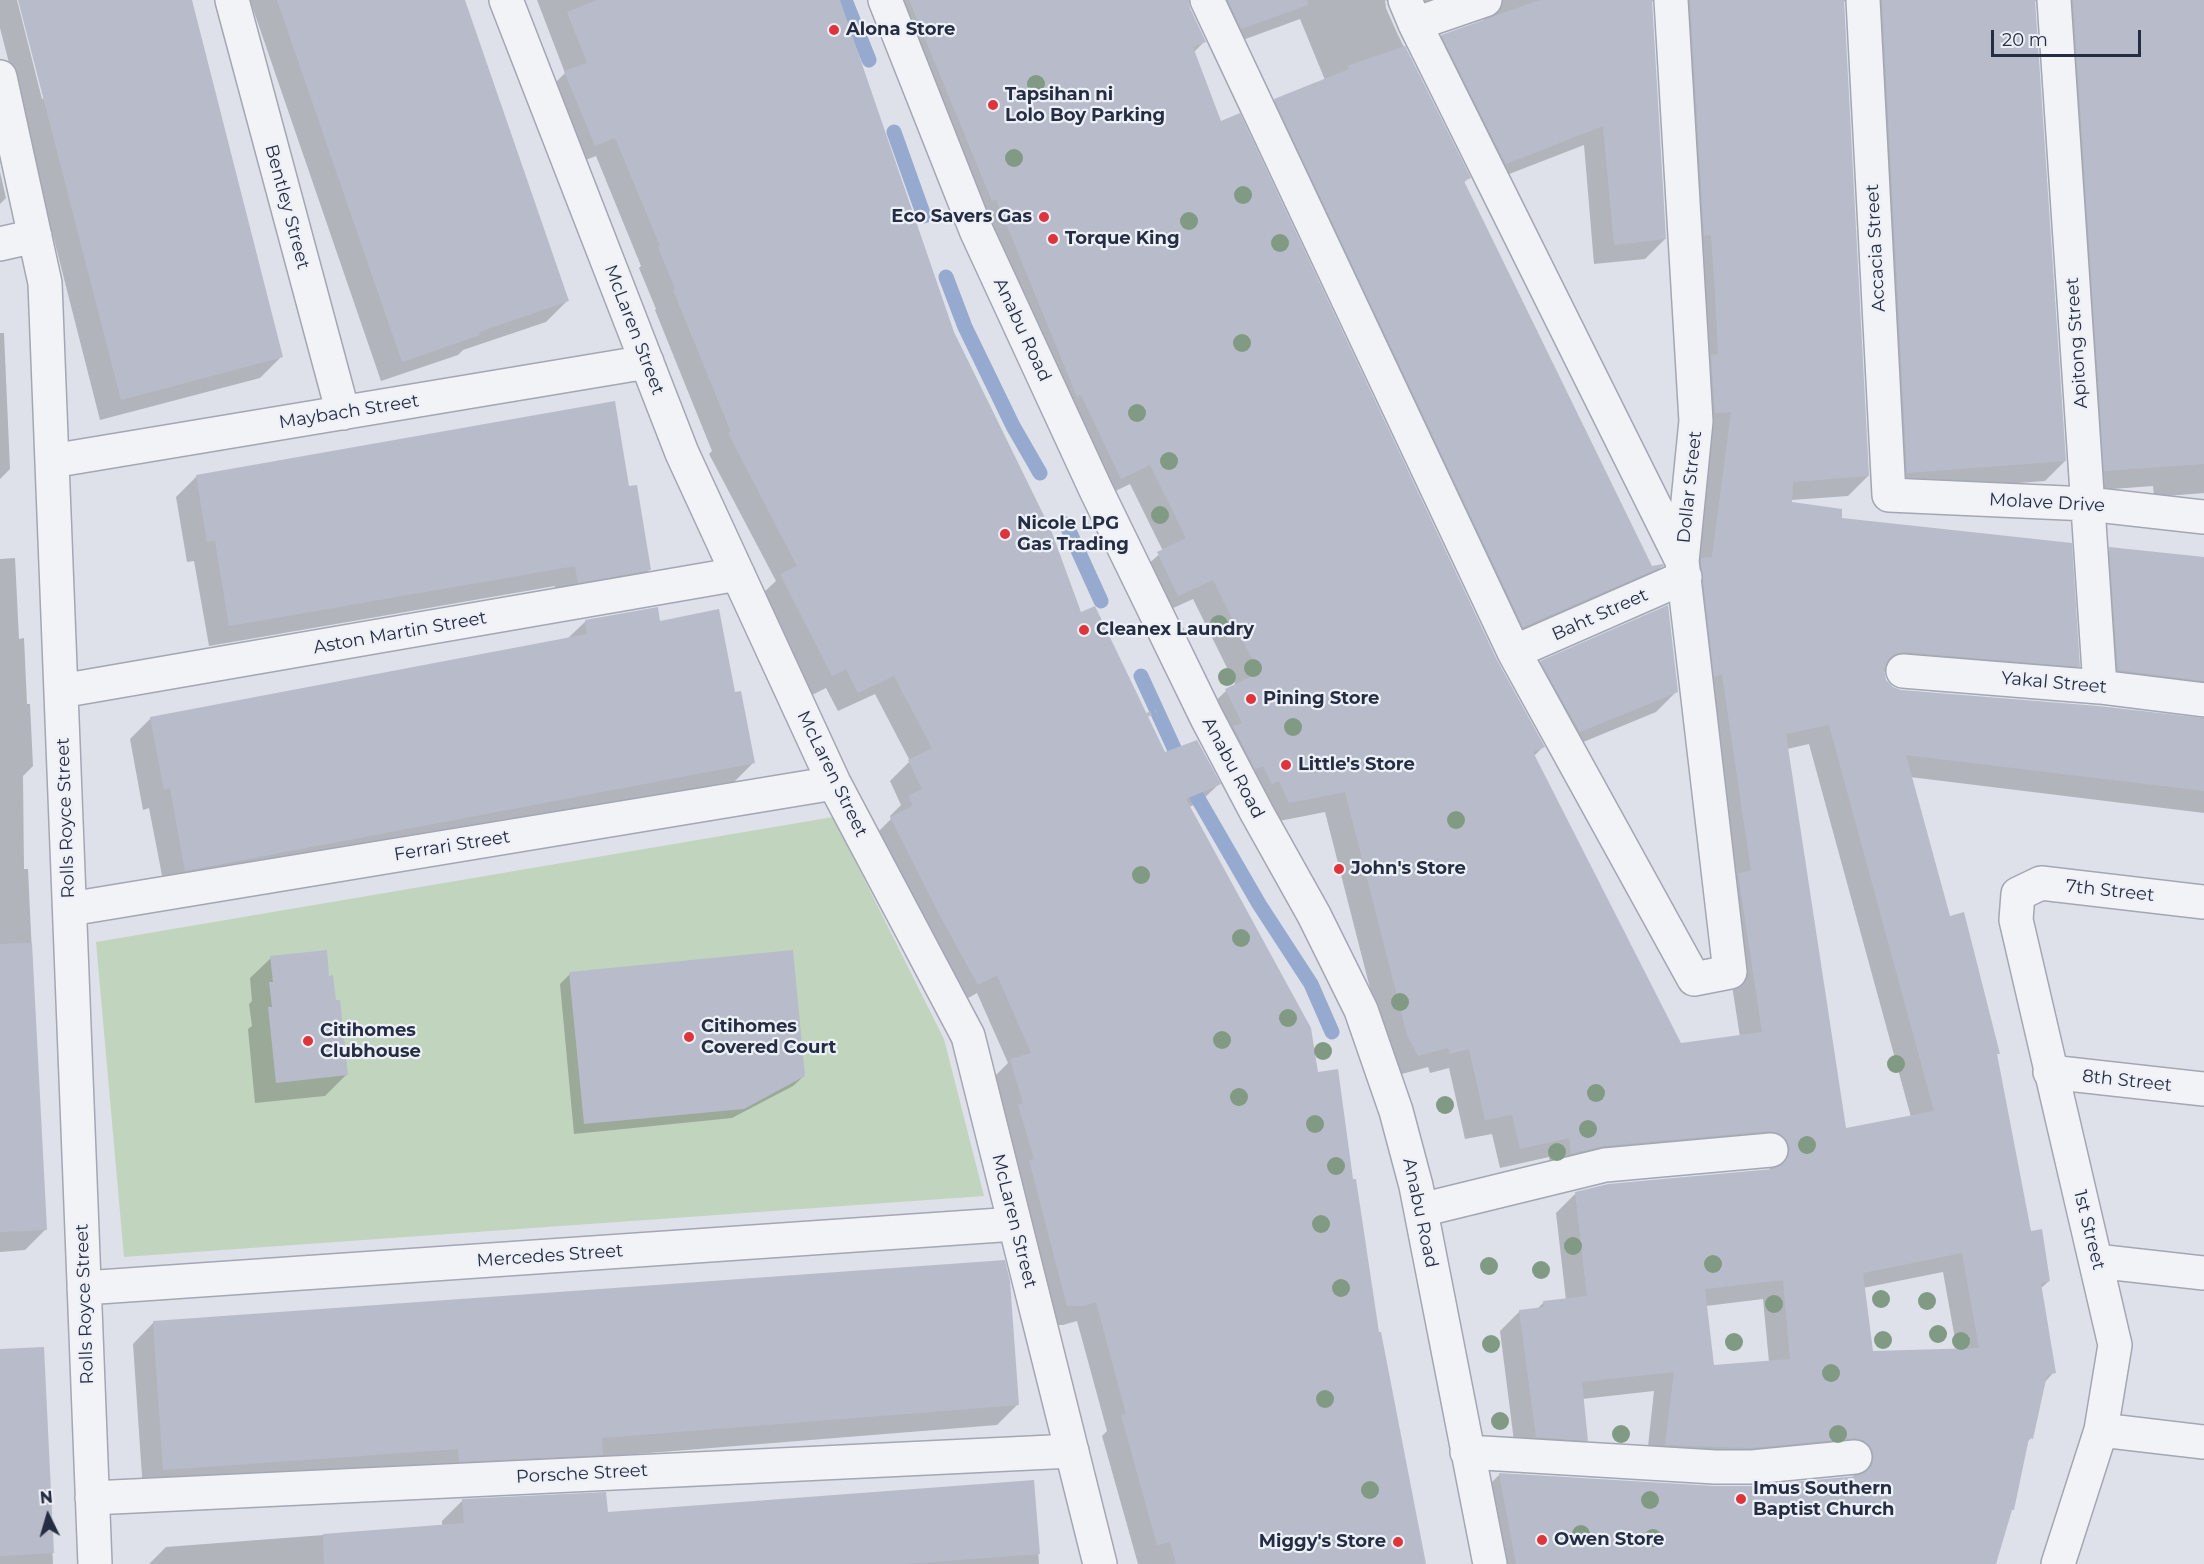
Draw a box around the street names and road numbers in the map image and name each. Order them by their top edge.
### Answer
street label: Bentley Street [260,142,314,272]
street label: Accacia Street [1862,183,1890,313]
street label: McLaren Street [599,262,669,398]
street label: Anabu Road [989,275,1055,385]
street label: Apitong Street [2062,277,2092,409]
street label: Maybach Street [278,390,420,434]
street label: Dollar Street [1673,430,1707,544]
street label: Molave Drive [1989,489,2105,517]
street label: Baht Street [1549,584,1651,646]
street label: Aston Martin Street [312,607,488,659]
street label: Yakal Street [2000,668,2108,698]
street label: McLaren Street [792,707,872,841]
street label: Anabu Road [1197,714,1269,822]
street label: Rolls Royce Street [52,737,80,899]
street label: Ferrari Street [392,826,512,866]
street label: 7th Street [2065,876,2155,906]
street label: 8th Street [2081,1066,2173,1096]
street label: McLaren Street [987,1152,1041,1290]
street label: Anabu Road [1398,1156,1442,1270]
street label: 1st Street [2069,1188,2109,1272]
street label: Rolls Royce Street [71,1223,99,1385]
street label: Mercedes Street [476,1240,624,1272]
street label: Porsche Street [515,1460,649,1488]

